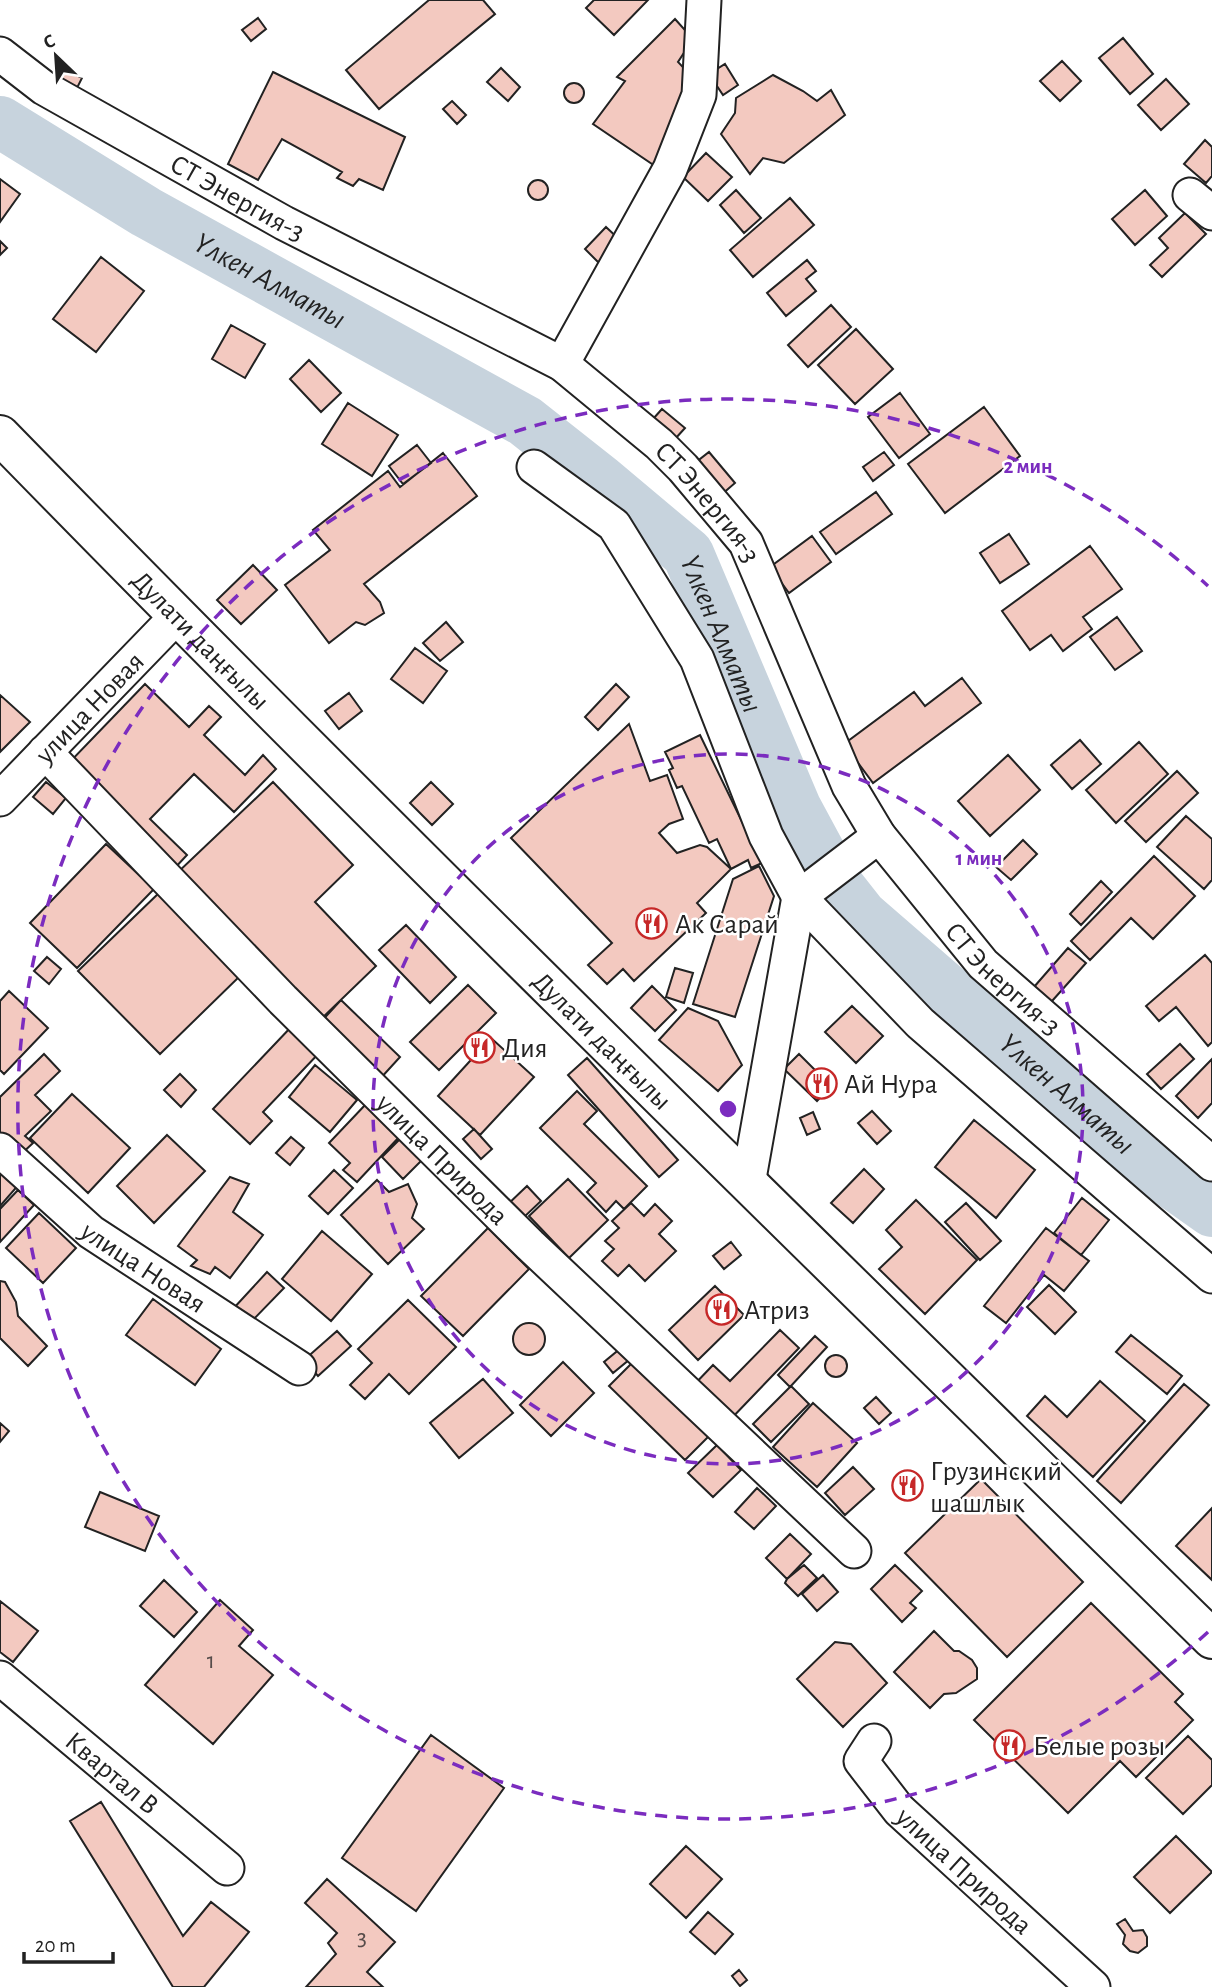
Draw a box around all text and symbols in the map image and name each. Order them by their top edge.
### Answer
north arrow [21,21,91,91]
text: С [41,31,58,53]
street label: СТ Энергия-3 [165,150,309,247]
water label: Үлкен Алматы [189,227,350,335]
street label: СТ Энергия-3 [649,437,765,567]
text: 2 мин [1003,456,1053,477]
water label: Үлкен Алматы [674,551,767,717]
street label: Дулати даңғылы [125,566,274,716]
street label: улица Новая [30,647,150,770]
text: 1 мин [956,848,1002,869]
restaurant icon: Ак Сарай [635,906,669,940]
place label: Ак Сарай [675,911,779,939]
street label: СТ Энергия-3 [939,918,1066,1041]
street label: Дулати даңғылы [526,967,676,1116]
water label: Үлкен Алматы [993,1028,1140,1161]
restaurant icon: Дия [462,1030,496,1064]
place label: Дия [502,1035,548,1063]
restaurant icon: Ай Нура [804,1066,838,1100]
place label: Ай Нура [844,1071,938,1099]
street label: улица Природа [369,1088,513,1231]
centre of rings [716,1097,740,1121]
street label: улица Новая [74,1217,210,1319]
restaurant icon: Атриз [704,1292,738,1326]
place label: Атриз [744,1297,810,1325]
place label: Грузинский шашлык [930,1458,1062,1518]
restaurant icon: Грузинский шашлык [890,1469,924,1503]
house number: 1 [207,1649,215,1673]
street label: Квартал В [59,1727,163,1821]
restaurant icon: Белые розы [993,1728,1027,1762]
place label: Белые розы [1033,1733,1165,1761]
street label: улица Природа [889,1802,1037,1940]
scale bar [24,1920,114,1964]
house number: 3 [357,1926,367,1950]
text: 20 m [35,1935,76,1956]

